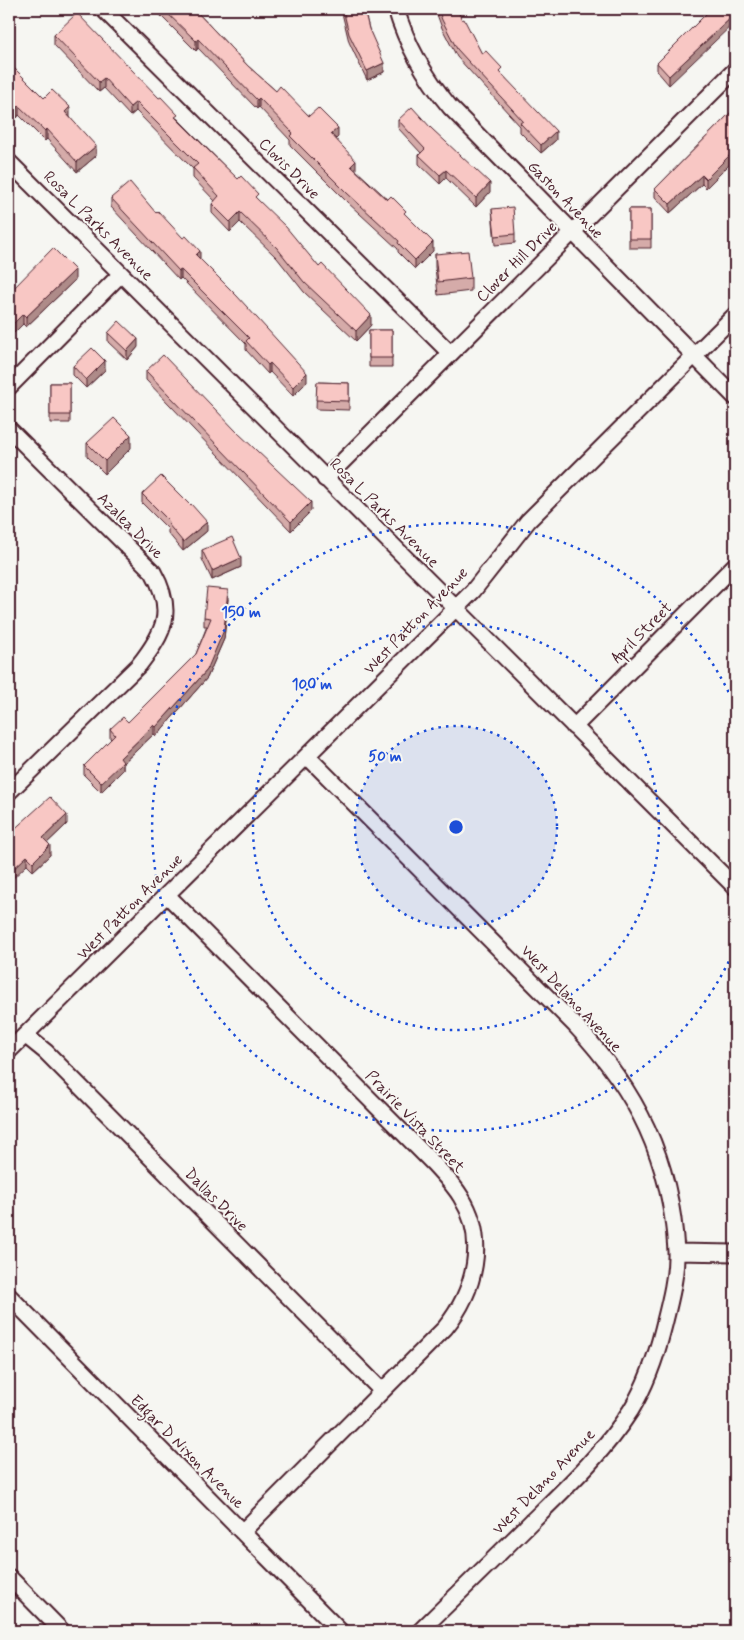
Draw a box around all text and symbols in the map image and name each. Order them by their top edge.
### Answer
street label: Clovis Drive [254,134,324,204]
street label: Gaston Avenue [522,156,608,244]
street label: Rosa L Parks Avenue [39,167,158,286]
street label: Clover Hill Drive [472,217,562,307]
street label: Rosa L Parks Avenue [325,454,444,573]
street label: Azalea Drive [92,488,168,564]
street label: West Patton Avenue [359,563,473,679]
street label: April Street [607,598,678,669]
text: 150 m [221,603,261,623]
text: 100 m [292,675,332,695]
text: 50 m [368,747,402,767]
centre of rings [447,818,465,836]
street label: West Patton Avenue [72,849,188,965]
street label: West Delano Avenue [516,941,626,1057]
street label: Prairie Vista Street [361,1066,470,1178]
street label: Dallas Drive [180,1164,252,1236]
street label: Edgar D Nixon Avenue [125,1390,249,1515]
street label: West Delano Avenue [488,1424,600,1539]

